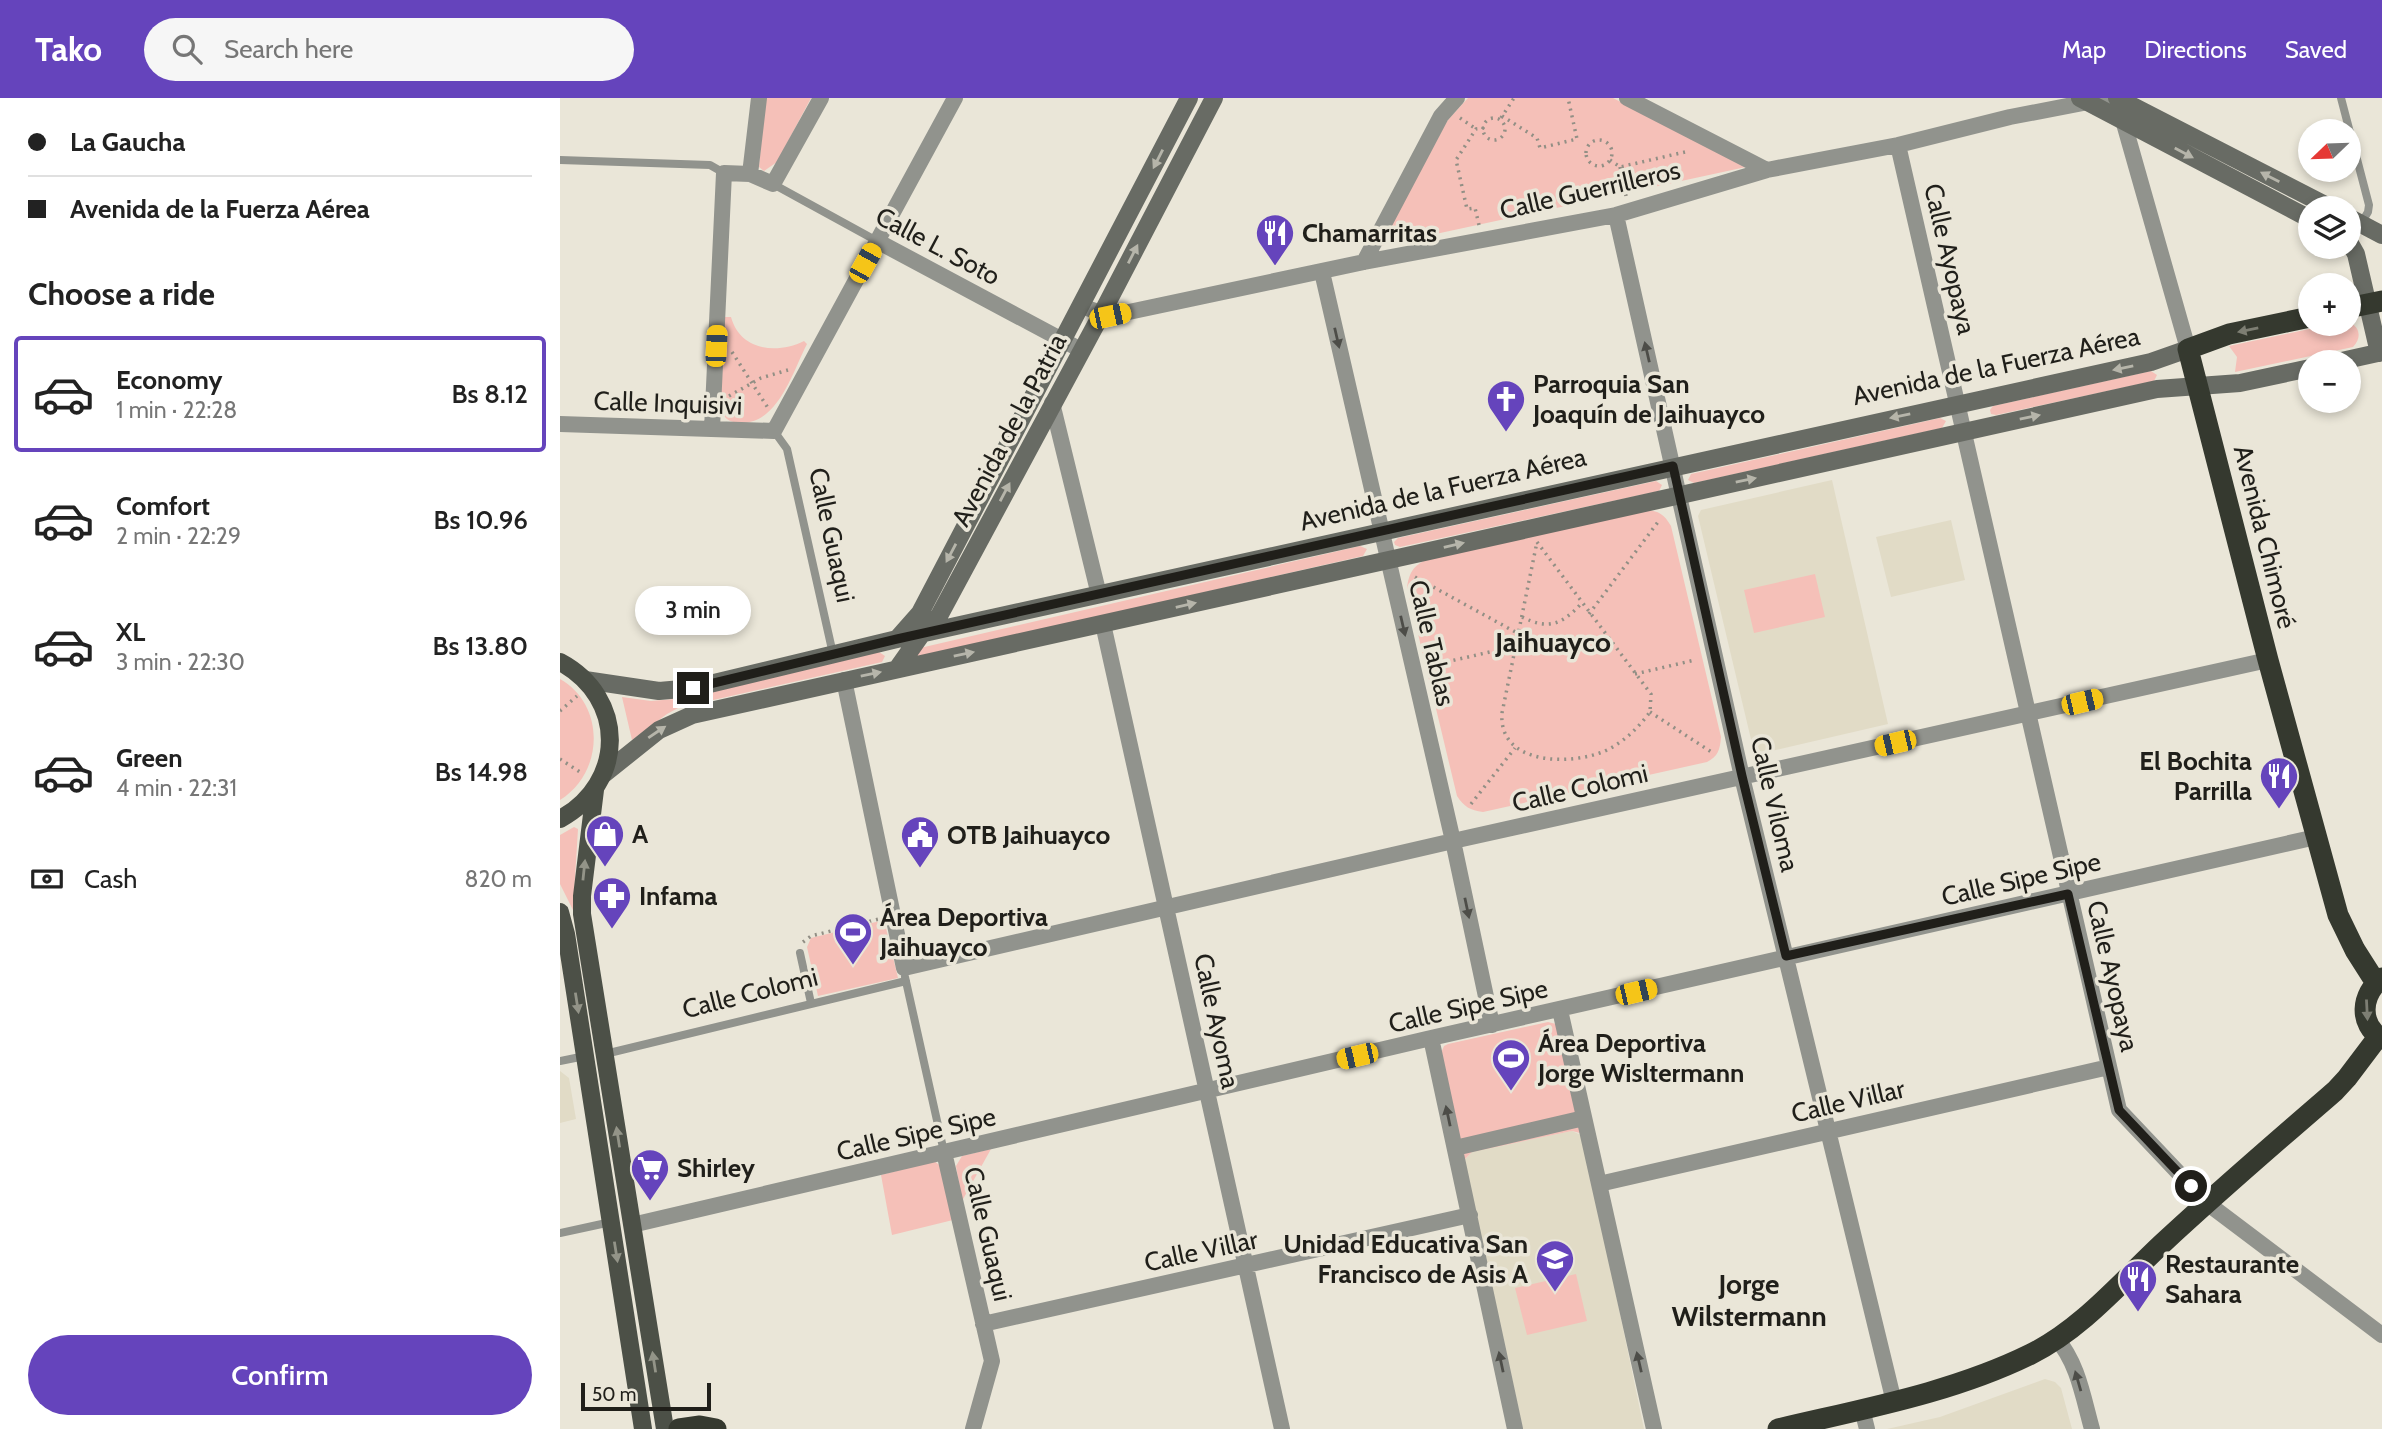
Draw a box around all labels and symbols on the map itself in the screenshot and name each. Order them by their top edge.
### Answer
north arrow [2298,119,2361,182]
one-way arrow [2174,147,2194,159]
one-way arrow [1152,149,1164,169]
street label: Calle Guerrilleros [1497,154,1684,226]
one-way arrow [2260,172,2280,183]
street label: Calle Ayopaya [1917,180,1983,338]
street label: Calle L. Soto [870,200,1006,292]
restaurant icon: Chamarritas [1254,212,1296,267]
place label: Chamarritas [1302,217,1437,249]
car [846,240,885,286]
one-way arrow [1126,244,1138,264]
car [1088,301,1133,331]
street label: Avenida de la Fuerza Aérea [1849,320,2143,412]
car [705,324,728,368]
one-way arrow [2237,325,2259,336]
one-way arrow [1331,327,1342,349]
street label: Avenida de la Patria [945,328,1073,532]
one-way arrow [1641,341,1652,363]
one-way arrow [2112,362,2134,373]
place label: Parroquia San Joaquín de Jaihuayco [1532,368,1765,430]
church icon: Parroquia San Joaquín de Jaihuayco [1485,378,1527,433]
street label: Calle Inquisivi [593,384,743,422]
one-way arrow [1889,410,1911,421]
one-way arrow [2020,411,2042,422]
street label: Avenida de la Fuerza Aérea [1297,440,1590,538]
street label: Avenida Chimoré [2227,442,2303,632]
street label: Calle Guaqui [802,465,862,605]
one-way arrow [1735,474,1757,485]
one-way arrow [999,482,1011,502]
one-way arrow [1443,539,1465,550]
one-way arrow [946,543,958,563]
street label: Calle Tablas [1402,577,1462,709]
callout: 3 min [635,587,751,636]
one-way arrow [1175,599,1197,610]
one-way arrow [1398,615,1409,637]
district label: Jaihuayco [1494,625,1611,659]
one-way arrow [953,648,975,659]
one-way arrow [860,669,882,680]
route end [677,672,709,704]
car [2060,687,2105,717]
one-way arrow [648,726,667,739]
car [1873,728,1918,758]
street label: Calle Viloma [1744,733,1806,875]
place label: El Bochita Parrilla [2139,745,2252,807]
restaurant icon: El Bochita Parrilla [2258,755,2300,810]
street label: Calle Colomi [1509,757,1651,819]
shop icon: A [584,813,626,868]
public building icon: OTB Jaihuayco [899,814,941,869]
place label: A [632,818,649,850]
place label: OTB Jaihuayco [947,819,1111,851]
street label: Calle Sipe Sipe [1938,845,2104,913]
one-way arrow [579,859,590,881]
pharmacy icon: Infama [591,875,633,930]
place label: Infama [639,880,718,912]
one-way arrow [1462,897,1473,919]
street label: Calle Ayopaya [2080,897,2146,1055]
place label: Área Deportiva Jaihuayco [879,901,1048,963]
sports icon: Área Deportiva Jaihuayco [832,911,874,966]
street label: Calle Ayoma [1187,951,1247,1092]
street label: Calle Colomi [679,961,821,1025]
street label: Calle Sipe Sipe [1385,972,1551,1040]
car [1614,977,1659,1007]
one-way arrow [572,992,583,1014]
one-way arrow [2361,999,2372,1021]
place label: Área Deportiva Jorge Wisltermann [1537,1027,1744,1089]
sports icon: Área Deportiva Jorge Wisltermann [1490,1037,1532,1092]
car [1335,1041,1380,1071]
street label: Calle Villar [1788,1072,1909,1130]
street label: Calle Sipe Sipe [833,1100,999,1168]
one-way arrow [1442,1105,1453,1127]
one-way arrow [612,1126,623,1148]
supermarket icon: Shirley [629,1147,671,1202]
place label: Shirley [677,1152,755,1184]
street label: Calle Guaqui [957,1164,1019,1304]
route start [2175,1170,2207,1202]
street label: Calle Villar [1141,1223,1261,1279]
place label: Unidad Educativa San Francisco de Asis A [1283,1228,1529,1290]
school or university icon: Unidad Educativa San Francisco de Asis A [1534,1238,1576,1293]
one-way arrow [611,1241,622,1263]
place label: Restaurante Sahara [2165,1248,2299,1310]
restaurant icon: Restaurante Sahara [2117,1258,2159,1313]
district label: Jorge Wilstermann [1671,1267,1827,1333]
one-way arrow [648,1351,659,1373]
one-way arrow [1495,1351,1506,1373]
one-way arrow [1633,1351,1644,1373]
one-way arrow [2073,1370,2083,1391]
scale bar [581,1380,710,1412]

